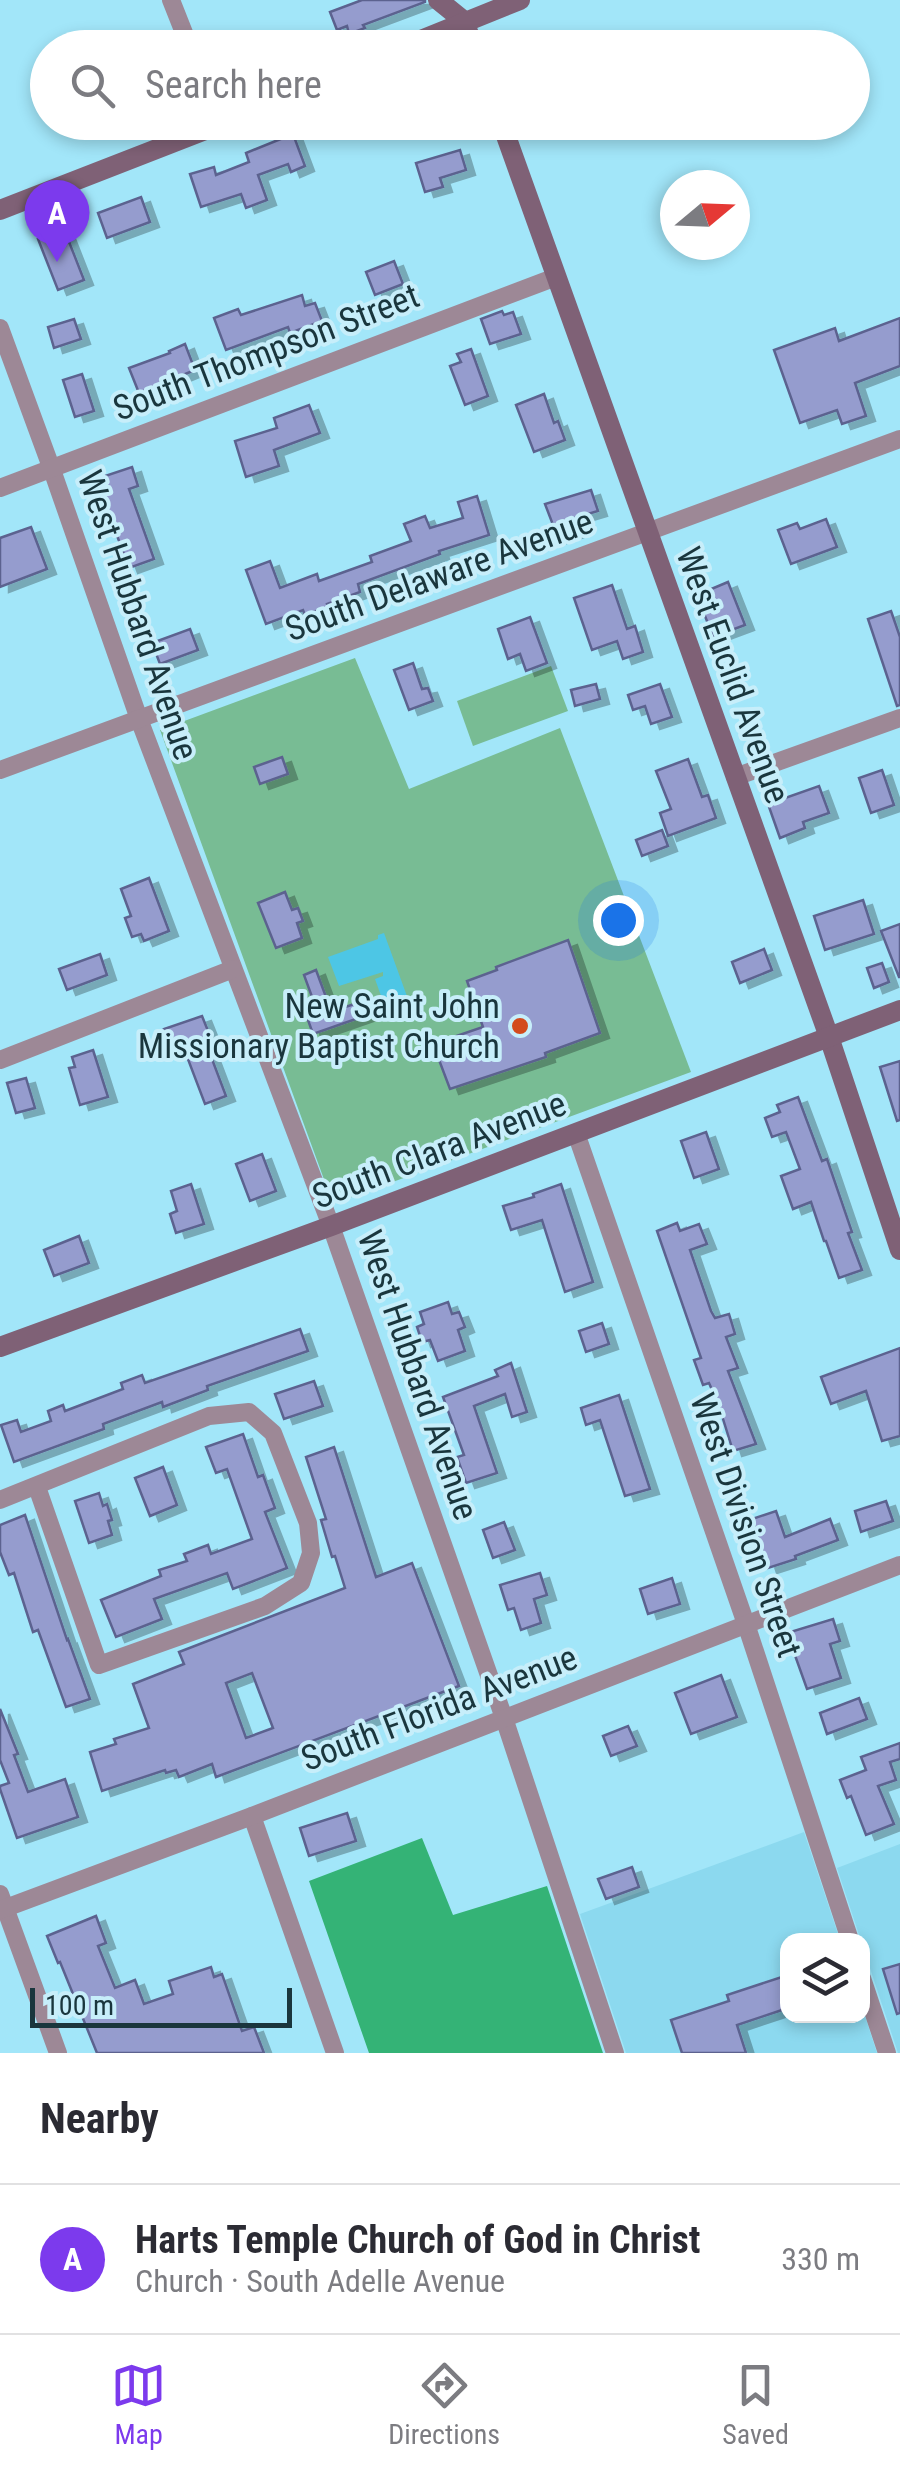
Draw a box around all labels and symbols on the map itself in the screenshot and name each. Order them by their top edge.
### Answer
north arrow [660,170,750,260]
pin: A [24,180,90,262]
street label: South Thompson Street [108,275,425,430]
street label: West Hubbard Avenue [69,465,206,765]
street label: South Delaware Avenue [280,501,598,650]
street label: West Euclid Avenue [667,542,798,809]
your location [593,895,644,946]
place label: New Saint John Missionary Baptist Church [138,986,500,1067]
marker: New Saint John Missionary Baptist Church [509,1015,531,1037]
street label: South Clara Avenue [307,1083,572,1218]
street label: West Hubbard Avenue [349,1225,486,1525]
street label: West Division Street [681,1388,810,1663]
street label: South Florida Avenue [296,1637,583,1780]
scale bar [30,1983,292,2028]

